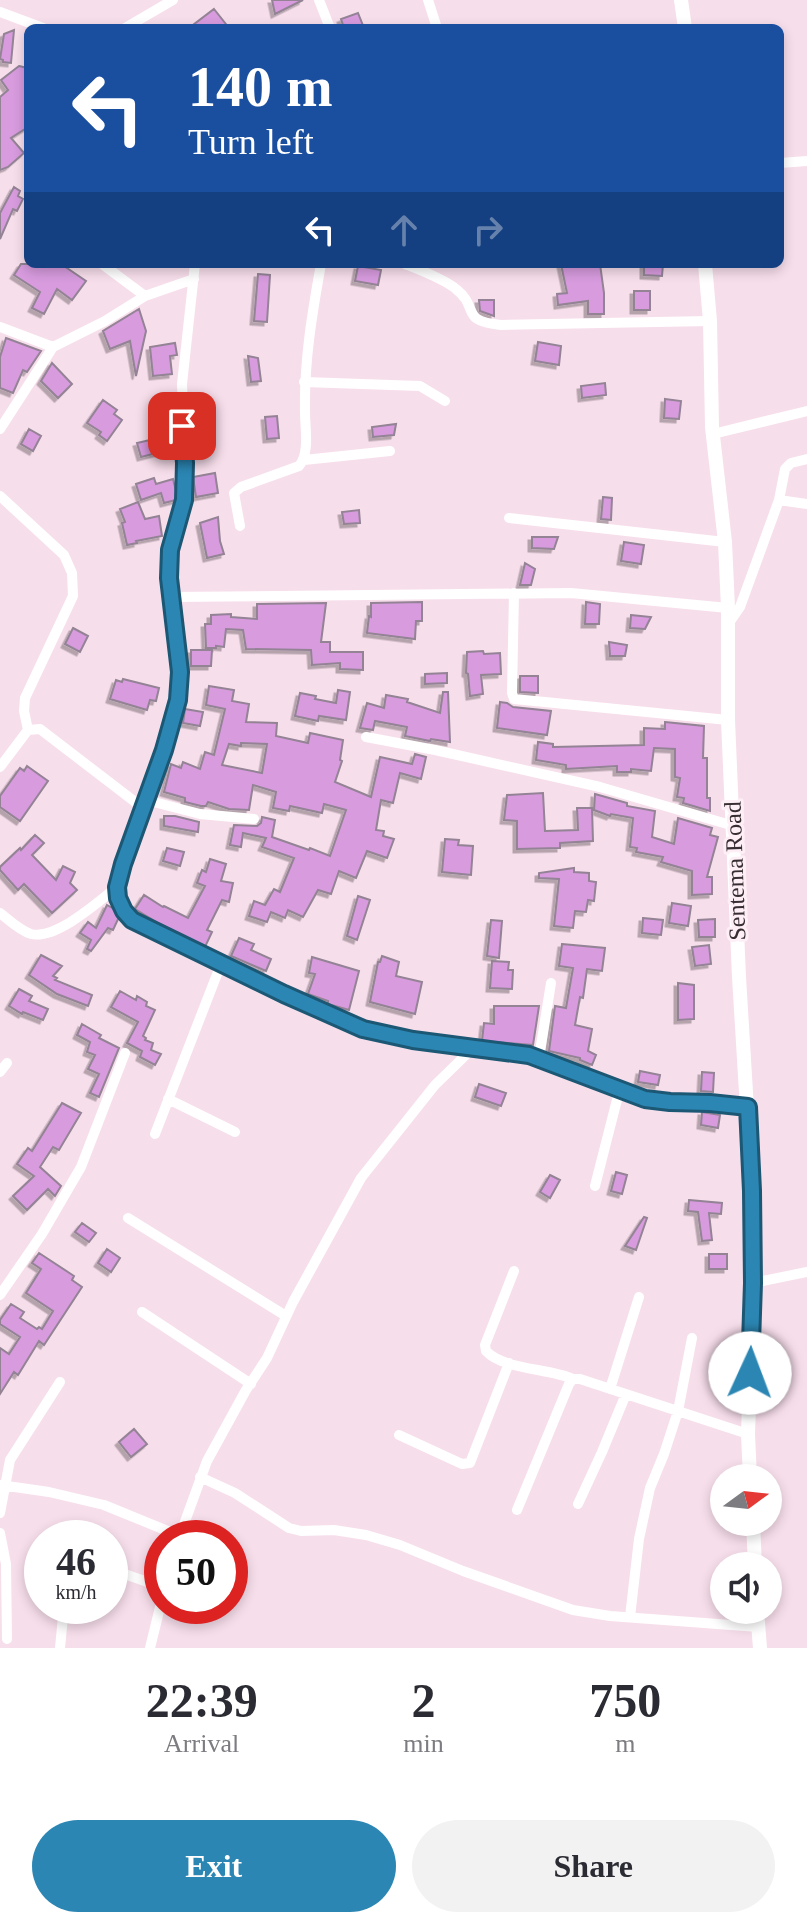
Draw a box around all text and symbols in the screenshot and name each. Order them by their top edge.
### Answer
icon: left [56,56,160,160]
text: 140 m [188,56,333,118]
text: Turn left [188,122,314,162]
icon: left [298,208,342,252]
icon: ahead [382,208,426,252]
icon: right [466,208,510,252]
pin [148,392,216,460]
icon: arrive [160,404,204,448]
street label: Sentema Road [720,801,750,941]
position arrow [708,1331,792,1415]
north arrow [710,1464,782,1536]
map controls [710,1464,782,1624]
speed limit sign: 50 [144,1520,248,1624]
text: 46 [56,1539,96,1584]
button: sound [710,1552,782,1624]
text: km/h [55,1581,97,1603]
text: 22:39 [146,1674,258,1727]
text: 2 [411,1674,435,1727]
text: 750 [589,1674,661,1727]
text: Arrival [164,1729,239,1758]
text: min [403,1729,444,1758]
text: m [615,1729,635,1758]
button: Exit [32,1820,396,1912]
button: Share [412,1820,775,1912]

